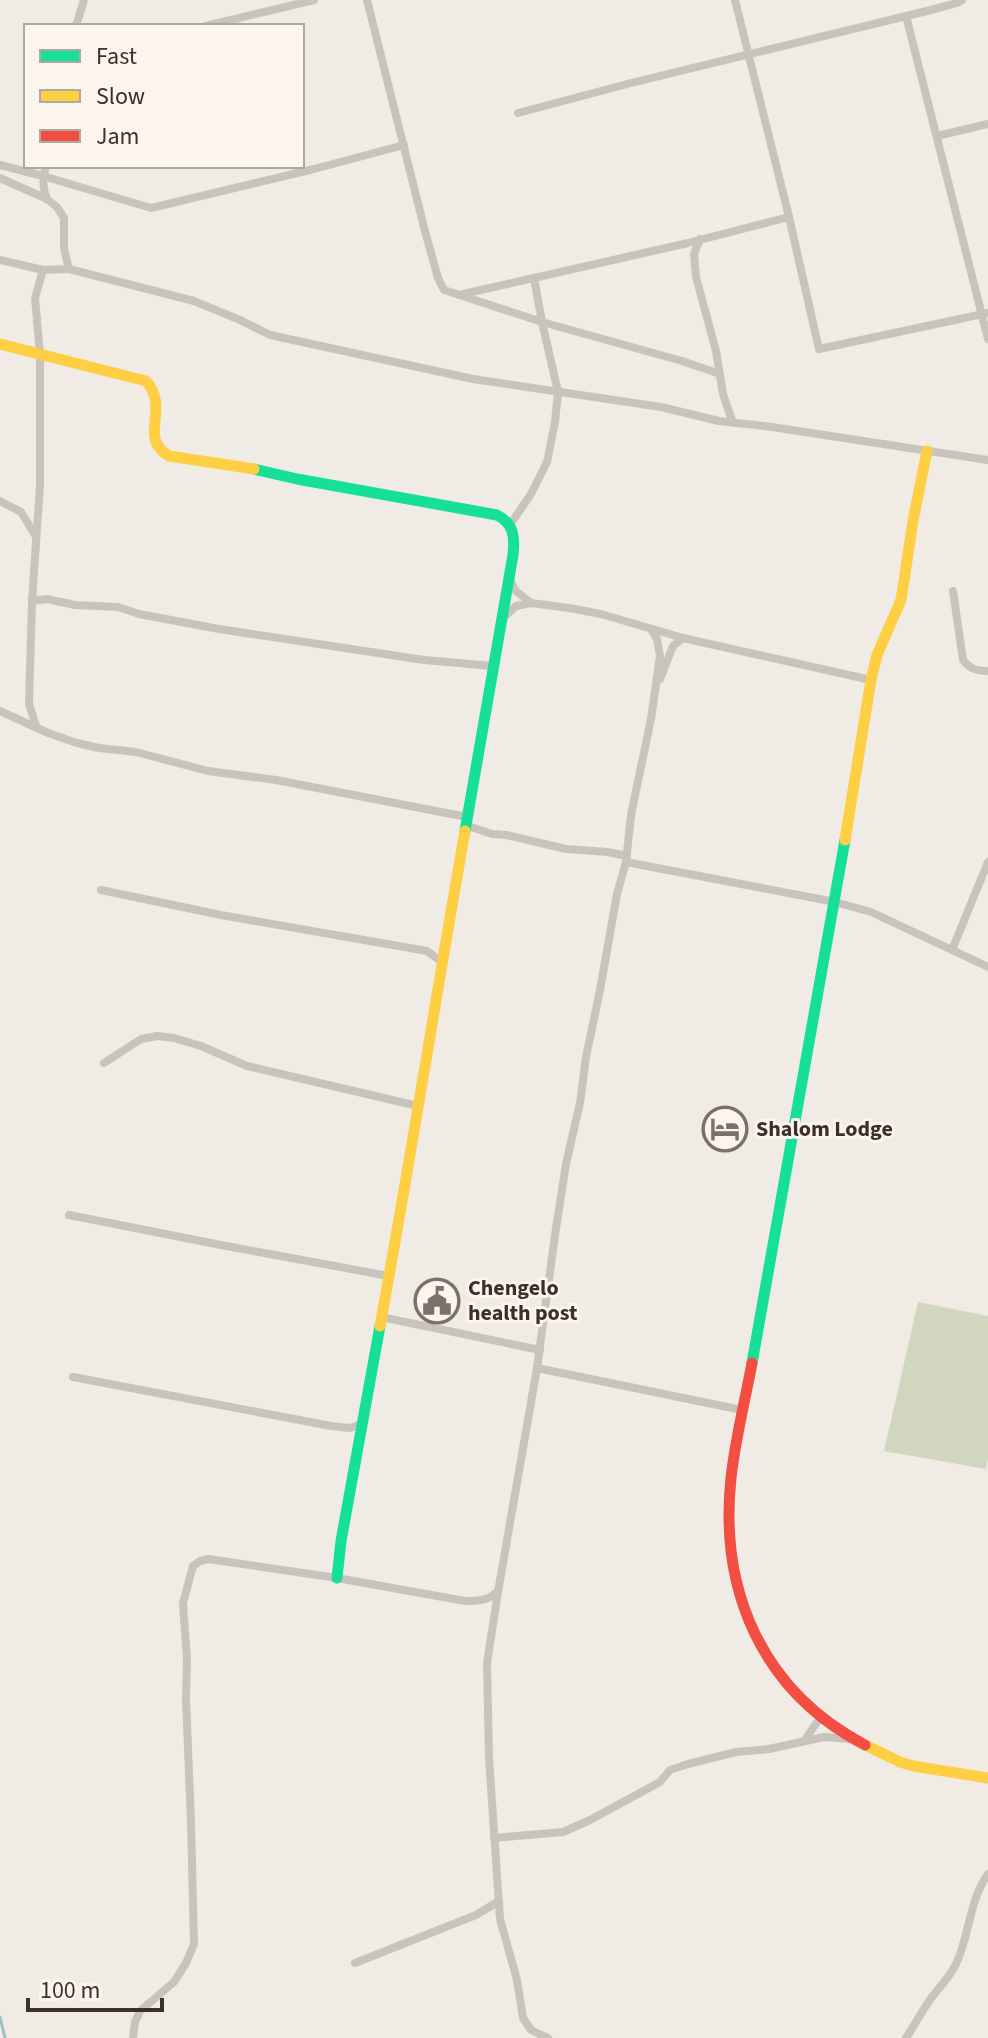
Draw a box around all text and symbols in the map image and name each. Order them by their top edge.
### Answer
legend [24,24,304,168]
text: Fast [96,39,137,74]
text: Slow [96,79,145,114]
text: Jam [96,119,140,154]
hotel icon: Shalom Lodge [701,1105,749,1153]
place label: Shalom Lodge [756,1113,893,1145]
place label: Chengelo health post [468,1272,578,1329]
public building icon: Chengelo health post [413,1277,461,1325]
scale bar [28,1962,162,2012]
text: 100 m [40,1973,100,2008]

